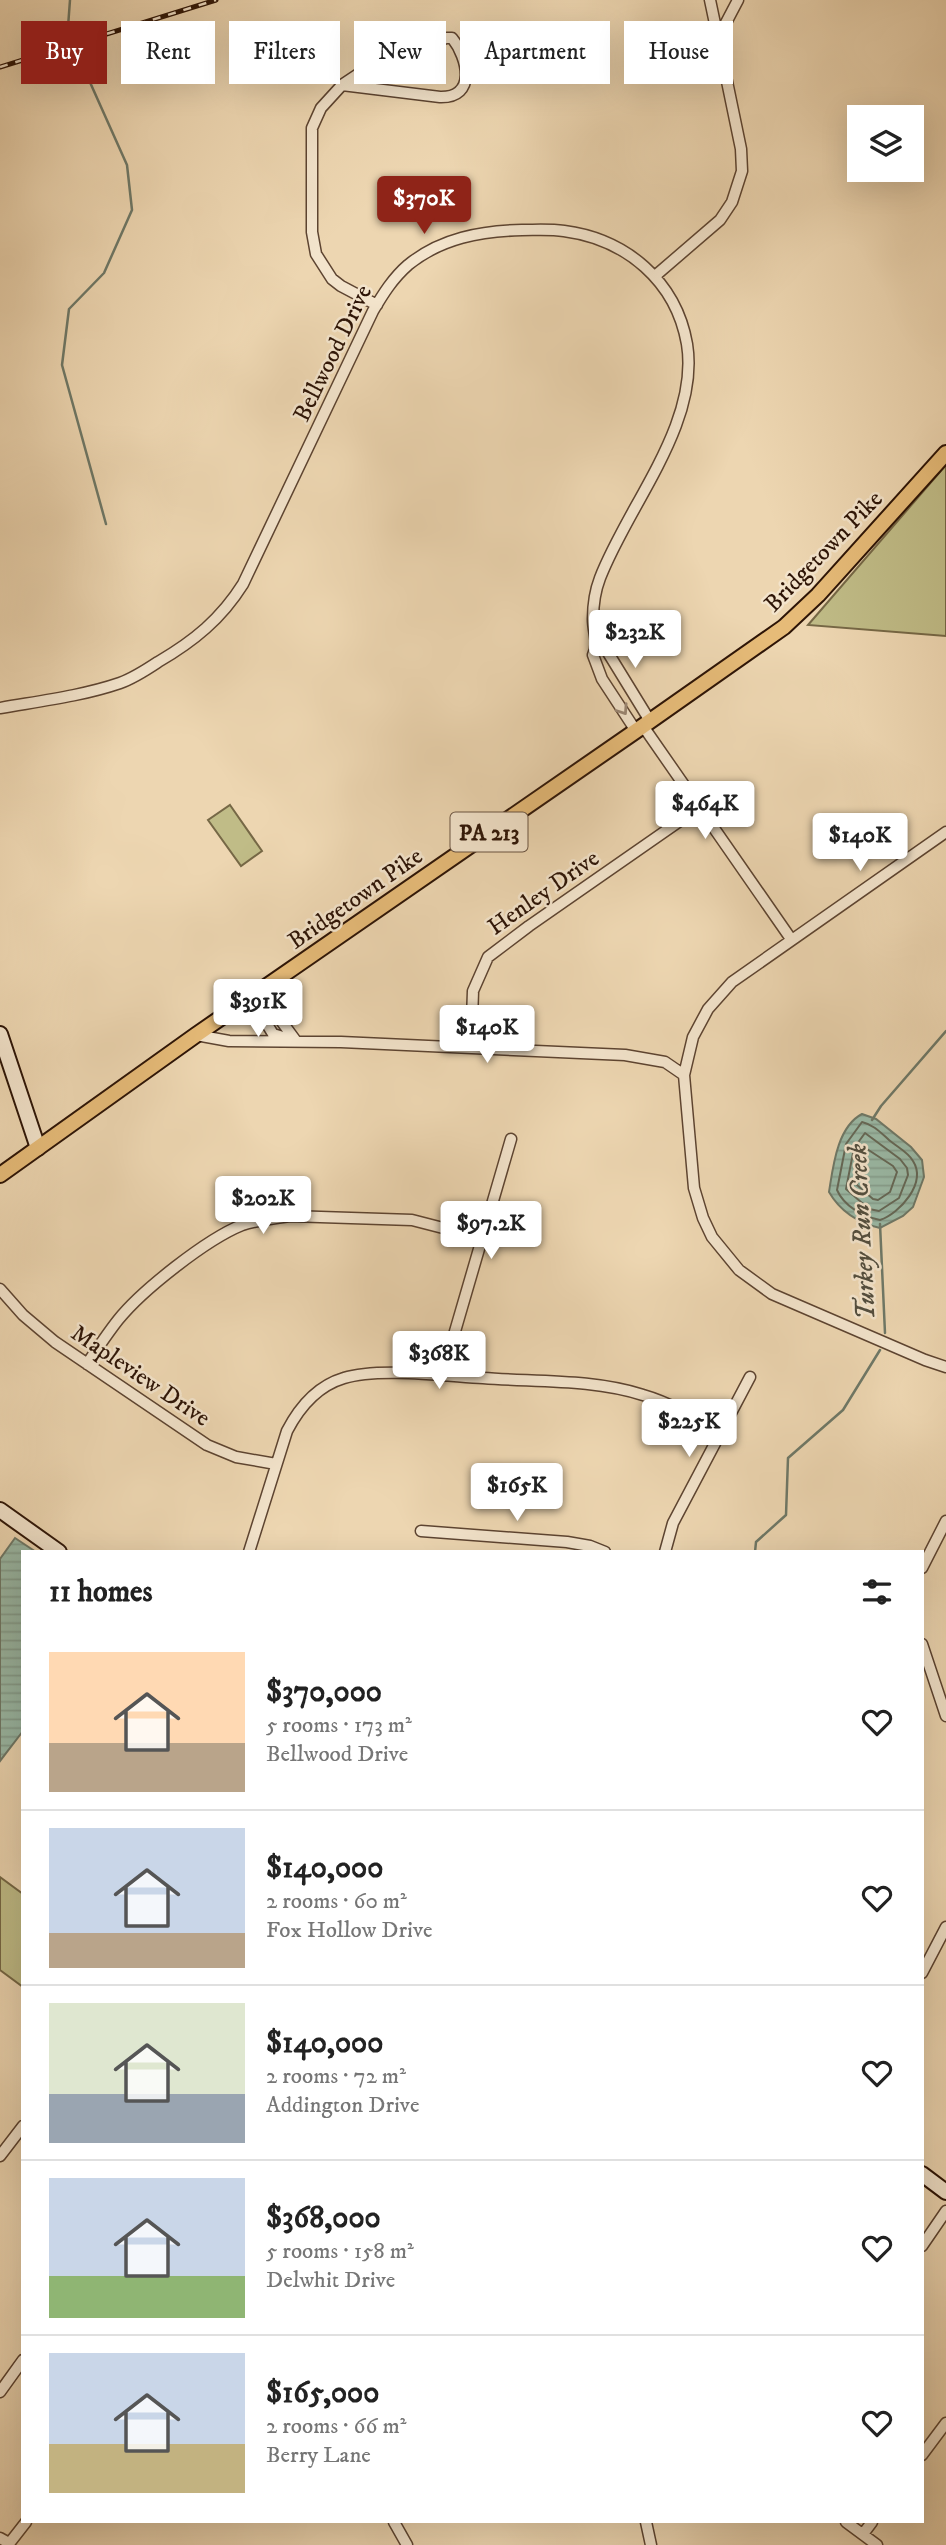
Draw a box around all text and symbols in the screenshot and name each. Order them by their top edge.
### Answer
chip: Buy [21,21,107,84]
chip: Rent [121,21,215,84]
chip: Filters [229,21,340,84]
chip: New [354,21,446,84]
chip: Apartment [460,21,610,84]
chip: House [624,21,733,84]
map controls [847,105,924,182]
button: layers [847,105,924,182]
pin: $370K [375,176,473,236]
text: $370K [393,184,455,213]
street label: Bellwood Drive [287,280,379,427]
street label: Bridgetown Pike [758,484,889,619]
pin: $232K [586,610,684,670]
text: $232K [605,618,665,647]
one-way arrow [614,702,627,715]
pin: $464K [656,782,754,841]
text: $464K [671,789,739,818]
road number: PA 213 [450,812,528,852]
pin: $140K [811,814,909,873]
text: $140K [829,821,891,850]
street label: Bridgetown Pike [282,841,429,956]
street label: Henley Drive [482,843,605,942]
pin: $391K [209,979,307,1039]
text: $391K [229,987,287,1016]
pin: $140K [438,1006,536,1065]
text: $140K [456,1013,518,1042]
water label: Turkey Run Creek [841,1143,884,1321]
pin: $202K [214,1176,312,1236]
text: $202K [231,1184,295,1213]
pin: $97.2K [434,1202,548,1261]
text: $97.2K [457,1209,525,1238]
street label: Mapleview Drive [65,1318,216,1434]
pin: $368K [390,1332,488,1391]
text: $368K [409,1339,469,1368]
pin: $225K [640,1400,738,1459]
text: $225K [658,1407,720,1436]
pin: $165K [468,1464,566,1523]
text: $165K [487,1471,547,1500]
icon: filters [858,1573,896,1611]
text: 11 homes [49,1574,153,1611]
text: $370,000 [266,1674,382,1711]
icon: home [105,1680,189,1764]
icon: heart [858,1703,896,1741]
text: 5 rooms · 173 m² [266,1711,412,1740]
text: Bellwood Drive [266,1740,408,1769]
text: $140,000 [266,1850,383,1887]
icon: home [105,1856,189,1940]
icon: heart [858,1879,896,1917]
text: 2 rooms · 60 m² [266,1887,407,1916]
text: Fox Hollow Drive [266,1916,433,1945]
text: $140,000 [266,2025,383,2062]
icon: home [105,2031,189,2115]
icon: heart [858,2054,896,2092]
text: 2 rooms · 72 m² [266,2062,406,2091]
text: Addington Drive [266,2091,419,2120]
text: $368,000 [266,2200,381,2237]
icon: home [105,2206,189,2290]
icon: heart [858,2229,896,2267]
text: 5 rooms · 158 m² [266,2237,414,2266]
text: Delwhit Drive [266,2266,395,2295]
text: $165,000 [266,2375,379,2412]
icon: home [105,2381,189,2465]
icon: heart [858,2404,896,2442]
text: 2 rooms · 66 m² [266,2412,406,2441]
text: Berry Lane [266,2441,371,2470]

